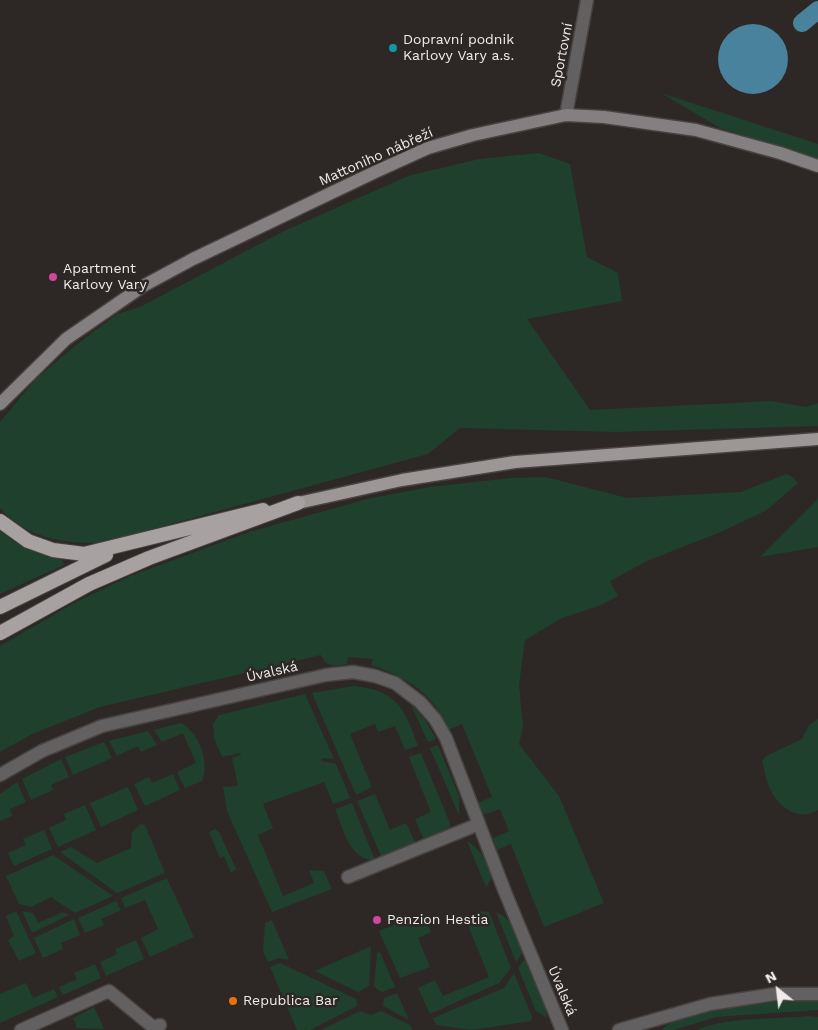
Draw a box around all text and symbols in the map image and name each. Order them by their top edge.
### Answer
street label: Sportovní [548,21,576,89]
place label: Dopravní podnik Karlovy Vary a.s. [403,32,514,64]
marker: Dopravní podnik Karlovy Vary a.s. [387,42,399,54]
street label: Mattoniho nábřeží [316,124,436,190]
place label: Apartment Karlovy Vary [63,261,147,294]
marker: Apartment Karlovy Vary [47,271,59,283]
street label: Úvalská [245,658,299,686]
place label: Penzion Hestia [387,912,488,928]
marker: Penzion Hestia [371,914,383,926]
street label: Úvalská [544,964,580,1018]
north arrow [753,965,803,1015]
text: N [762,967,779,986]
place label: Republica Bar [243,993,338,1009]
marker: Republica Bar [227,995,239,1007]

